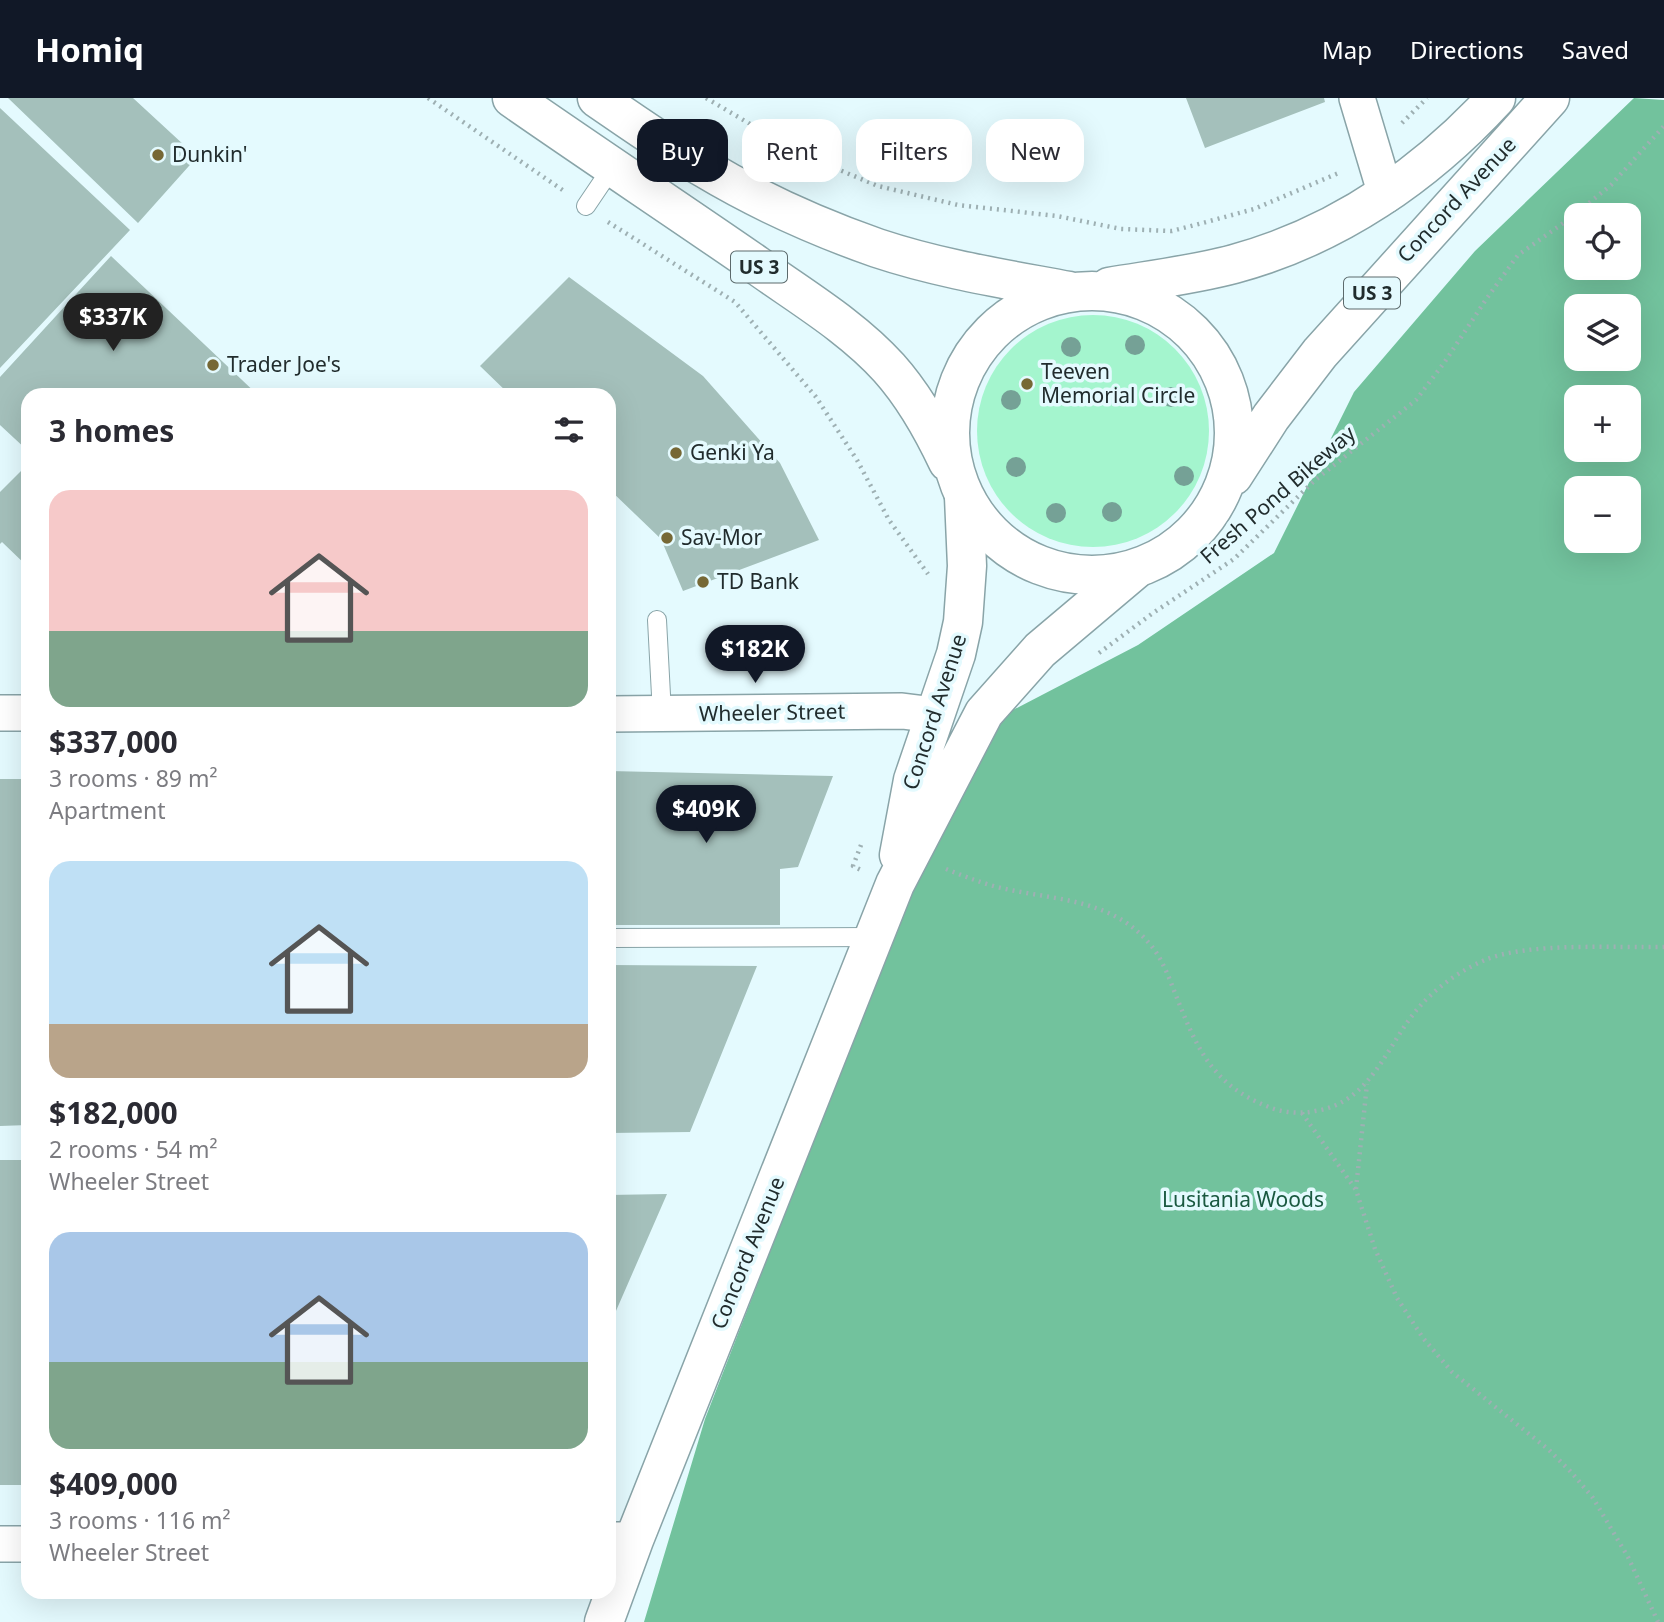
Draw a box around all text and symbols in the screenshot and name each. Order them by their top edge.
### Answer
text: Homiq [35,27,144,72]
text: Map [1322,33,1372,66]
text: Directions [1410,33,1524,66]
text: Saved [1562,33,1629,66]
chip: Buy [637,119,728,182]
chip: Rent [742,119,842,182]
chip: Filters [856,119,972,182]
chip: New [986,119,1084,182]
street label: Concord Avenue [1391,130,1522,268]
place label: Dunkin' [172,140,247,168]
marker: Dunkin' [150,147,166,163]
map controls [1564,203,1641,553]
button: locate [1564,203,1641,280]
road number: US 3 [731,252,787,282]
road number: US 3 [1344,278,1400,308]
pin: $337K [64,294,162,353]
button: layers [1564,294,1641,371]
text: $337K [79,300,147,332]
place label: Trader Joe's [227,350,341,378]
marker: Trader Joe's [205,357,221,373]
place label: Teeven Memorial Circle [1041,357,1195,409]
marker: Teeven Memorial Circle [1019,376,1035,392]
button: + [1564,385,1641,462]
text: 3 homes [49,410,174,451]
icon: filters [550,411,588,449]
street label: Fresh Pond Bikeway [1194,419,1361,569]
place label: Genki Ya [690,438,775,466]
marker: Genki Ya [668,445,684,461]
button: − [1564,476,1641,553]
place label: Sav-Mor [681,523,762,551]
marker: Sav-Mor [659,530,675,546]
icon: home [256,535,382,661]
place label: TD Bank [717,567,800,595]
marker: TD Bank [695,574,711,590]
pin: $182K [706,626,804,685]
street label: Concord Avenue [896,630,972,793]
text: $182K [721,632,789,664]
street label: Wheeler Street [699,697,846,727]
text: $337,000 [49,721,178,762]
text: 3 rooms · 89 m² [49,762,218,794]
pin: $409K [657,786,755,845]
text: $409K [672,792,740,824]
text: Apartment [49,794,166,826]
icon: home [256,906,382,1032]
text: $182,000 [49,1092,178,1133]
text: 2 rooms · 54 m² [49,1133,218,1165]
text: Wheeler Street [49,1165,209,1197]
street label: Concord Avenue [704,1172,790,1333]
park label: Lusitania Woods [1162,1185,1324,1213]
icon: home [256,1277,382,1403]
text: $409,000 [49,1463,178,1504]
text: 3 rooms · 116 m² [49,1504,231,1536]
text: Wheeler Street [49,1536,209,1568]

